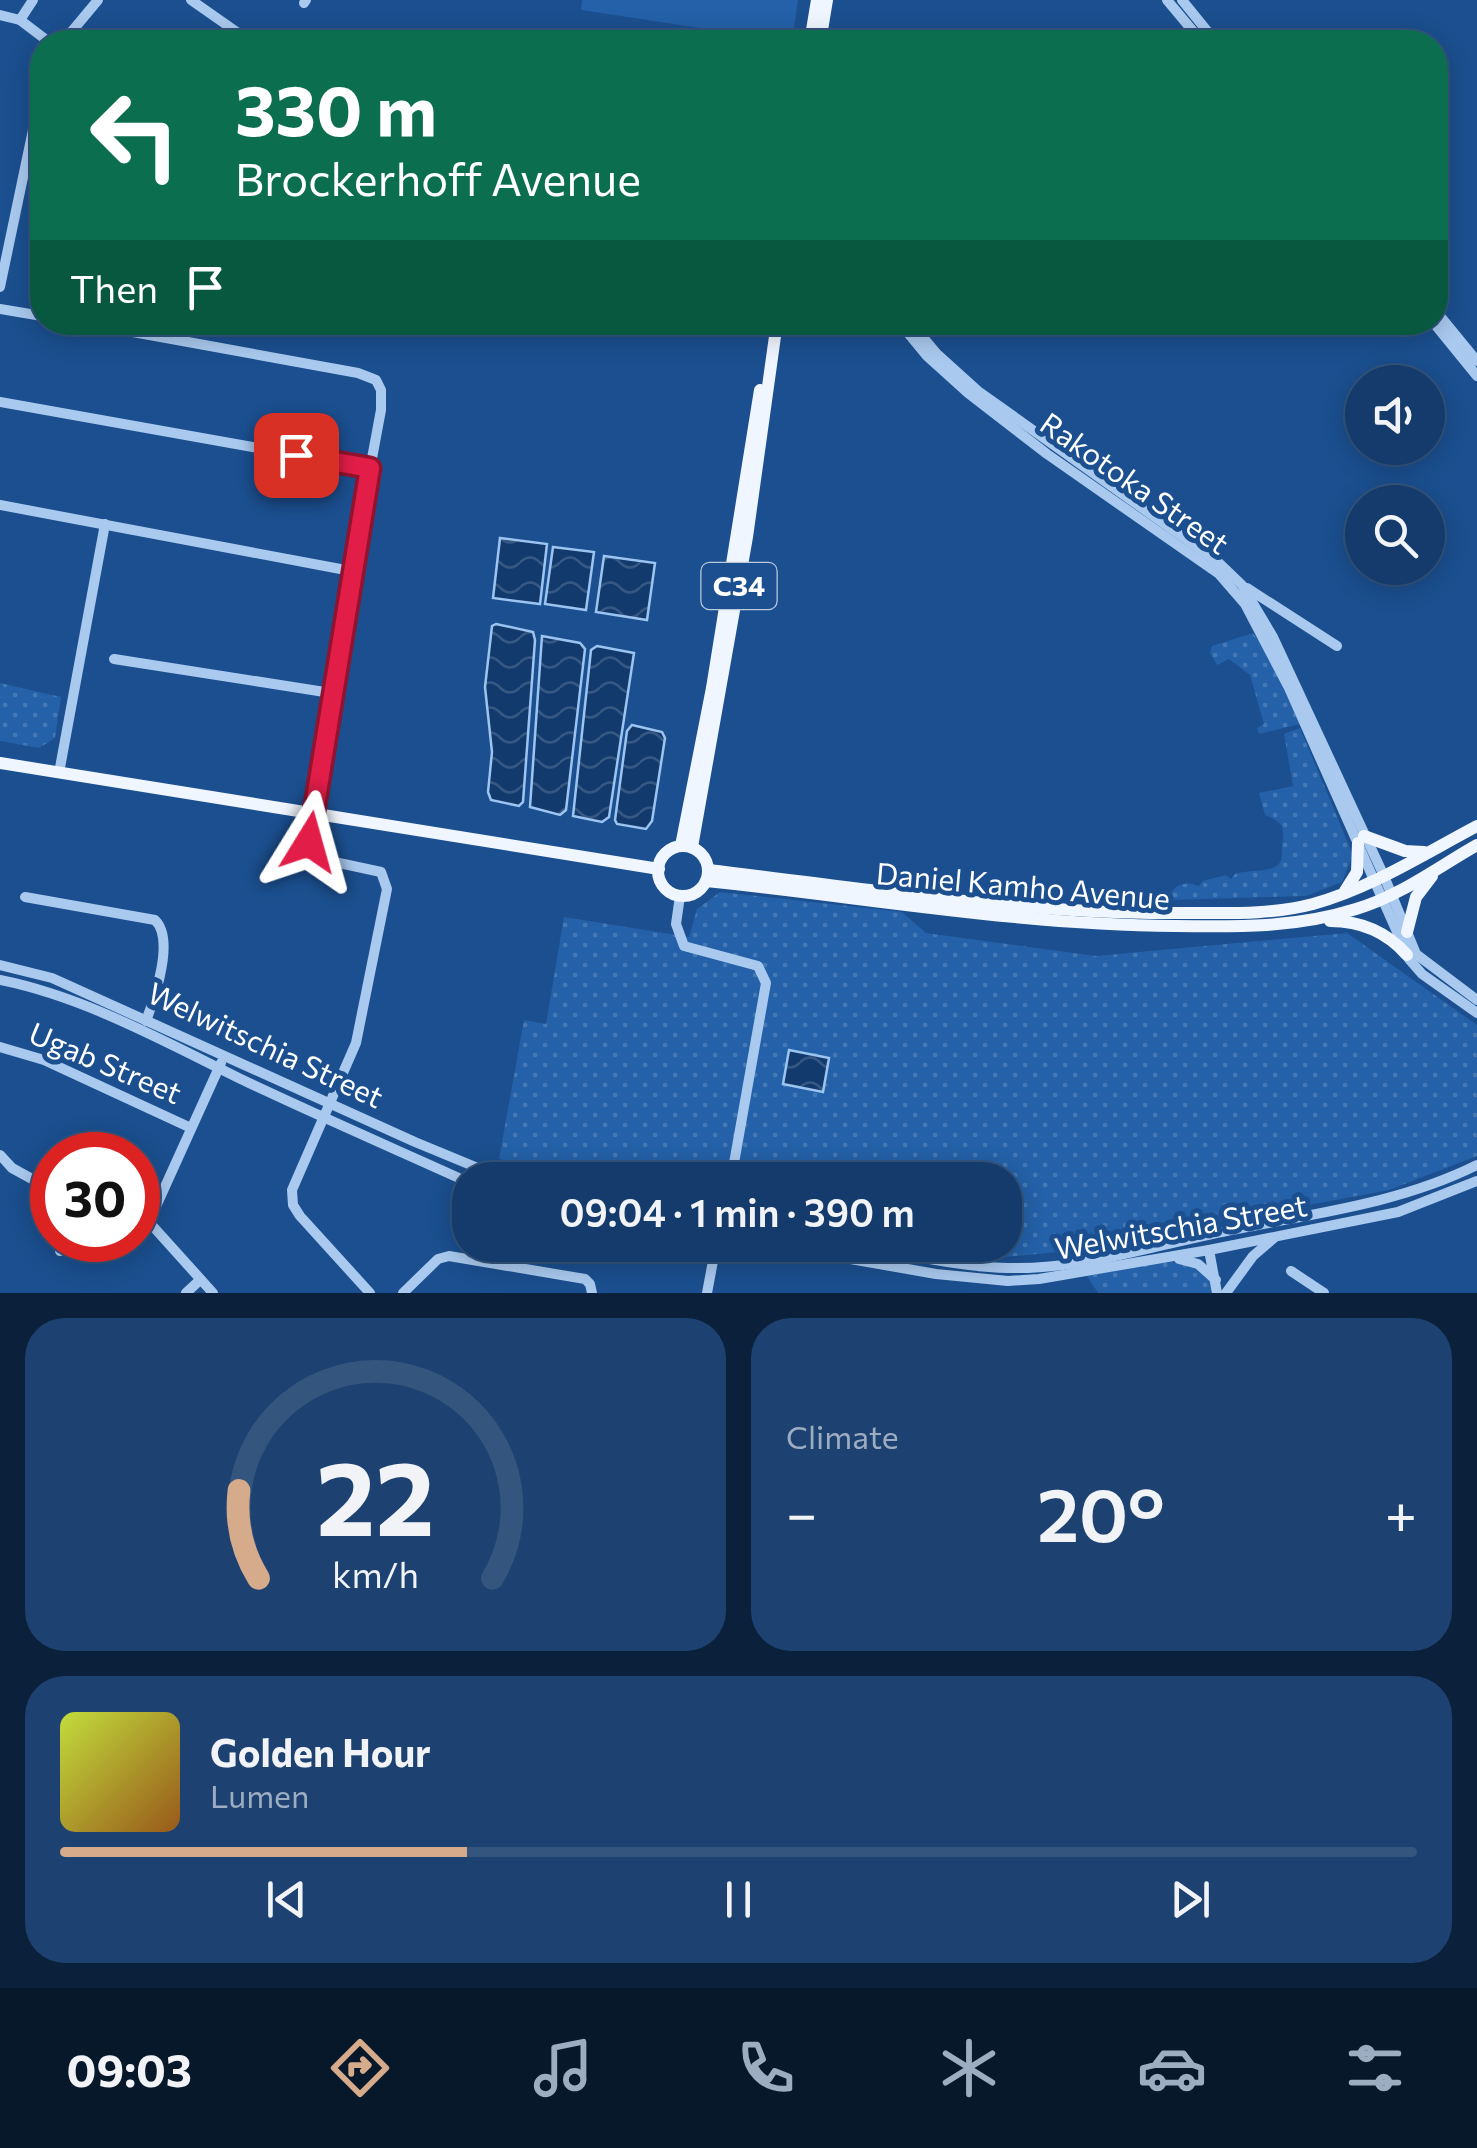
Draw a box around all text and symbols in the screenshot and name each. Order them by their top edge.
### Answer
text: 330 m [235,65,437,150]
icon: left [70,70,200,200]
text: Brockerhoff Avenue [235,150,641,205]
icon: arrive [178,260,233,315]
text: Then [70,264,158,311]
map controls [1345,365,1445,585]
button: sound [1345,365,1445,465]
street label: Rakotoka Street [1034,403,1237,561]
pin [254,413,339,498]
icon: arrive [269,428,324,483]
button: search [1345,485,1445,585]
road number: C34 [702,563,776,609]
position arrow [257,790,361,894]
street label: Daniel Kamho Avenue [875,853,1172,916]
street label: Welwitschia Street [142,973,390,1115]
street label: Ugab Street [24,1013,188,1110]
speed limit sign: 30 [30,1132,160,1262]
street label: Welwitschia Street [1051,1185,1310,1266]
text: 09:04 · 1 min · 390 m [559,1188,915,1235]
text: Climate [786,1416,899,1456]
text: 22 [316,1430,435,1557]
text: 20° [1037,1466,1165,1557]
text: − [786,1478,817,1545]
text: + [1385,1478,1417,1545]
text: km/h [332,1552,419,1595]
text: Golden Hour [210,1728,431,1775]
text: Lumen [210,1775,309,1815]
icon: previous [259,1872,314,1927]
icon: pause [711,1872,766,1927]
icon: next [1163,1872,1218,1927]
icon: directions [325,2033,395,2103]
icon: music [528,2033,598,2103]
icon: phone [731,2033,801,2103]
icon: climate [934,2033,1004,2103]
icon: car [1137,2033,1207,2103]
icon: filters [1340,2033,1410,2103]
text: 09:03 [67,2041,192,2096]

